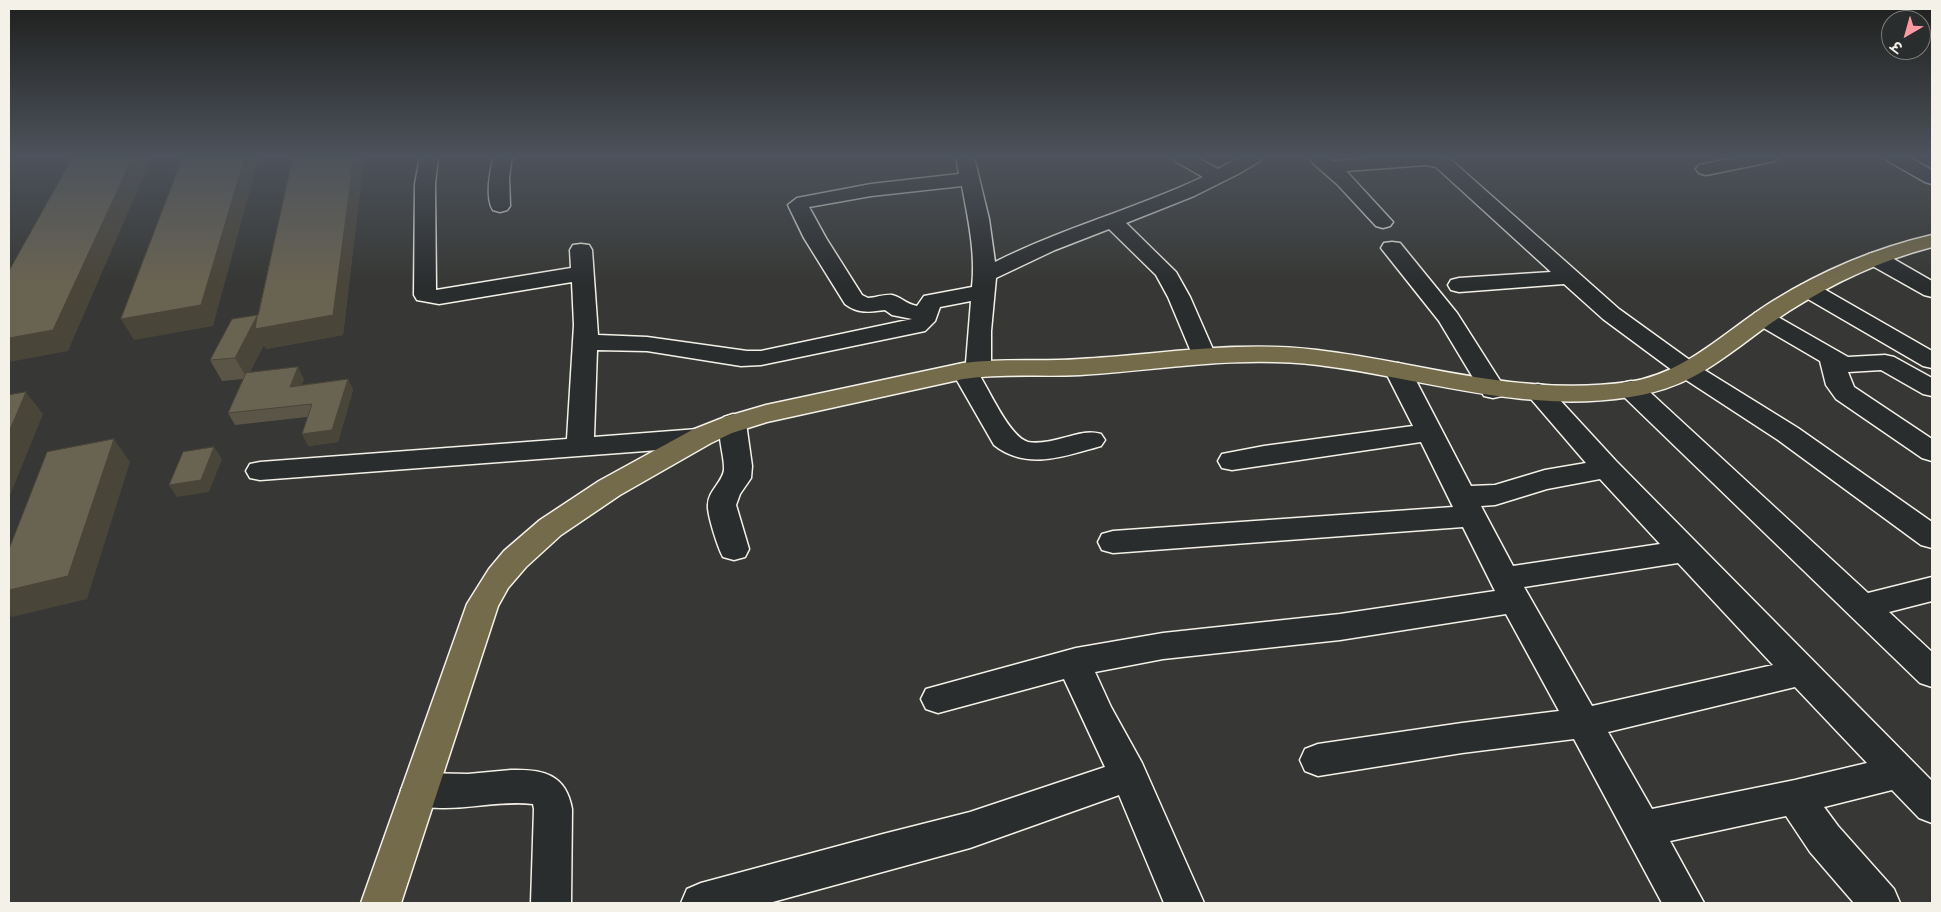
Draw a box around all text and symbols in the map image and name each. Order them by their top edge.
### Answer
north arrow [1881,10,1931,60]
text: उ [1888,37,1906,56]

